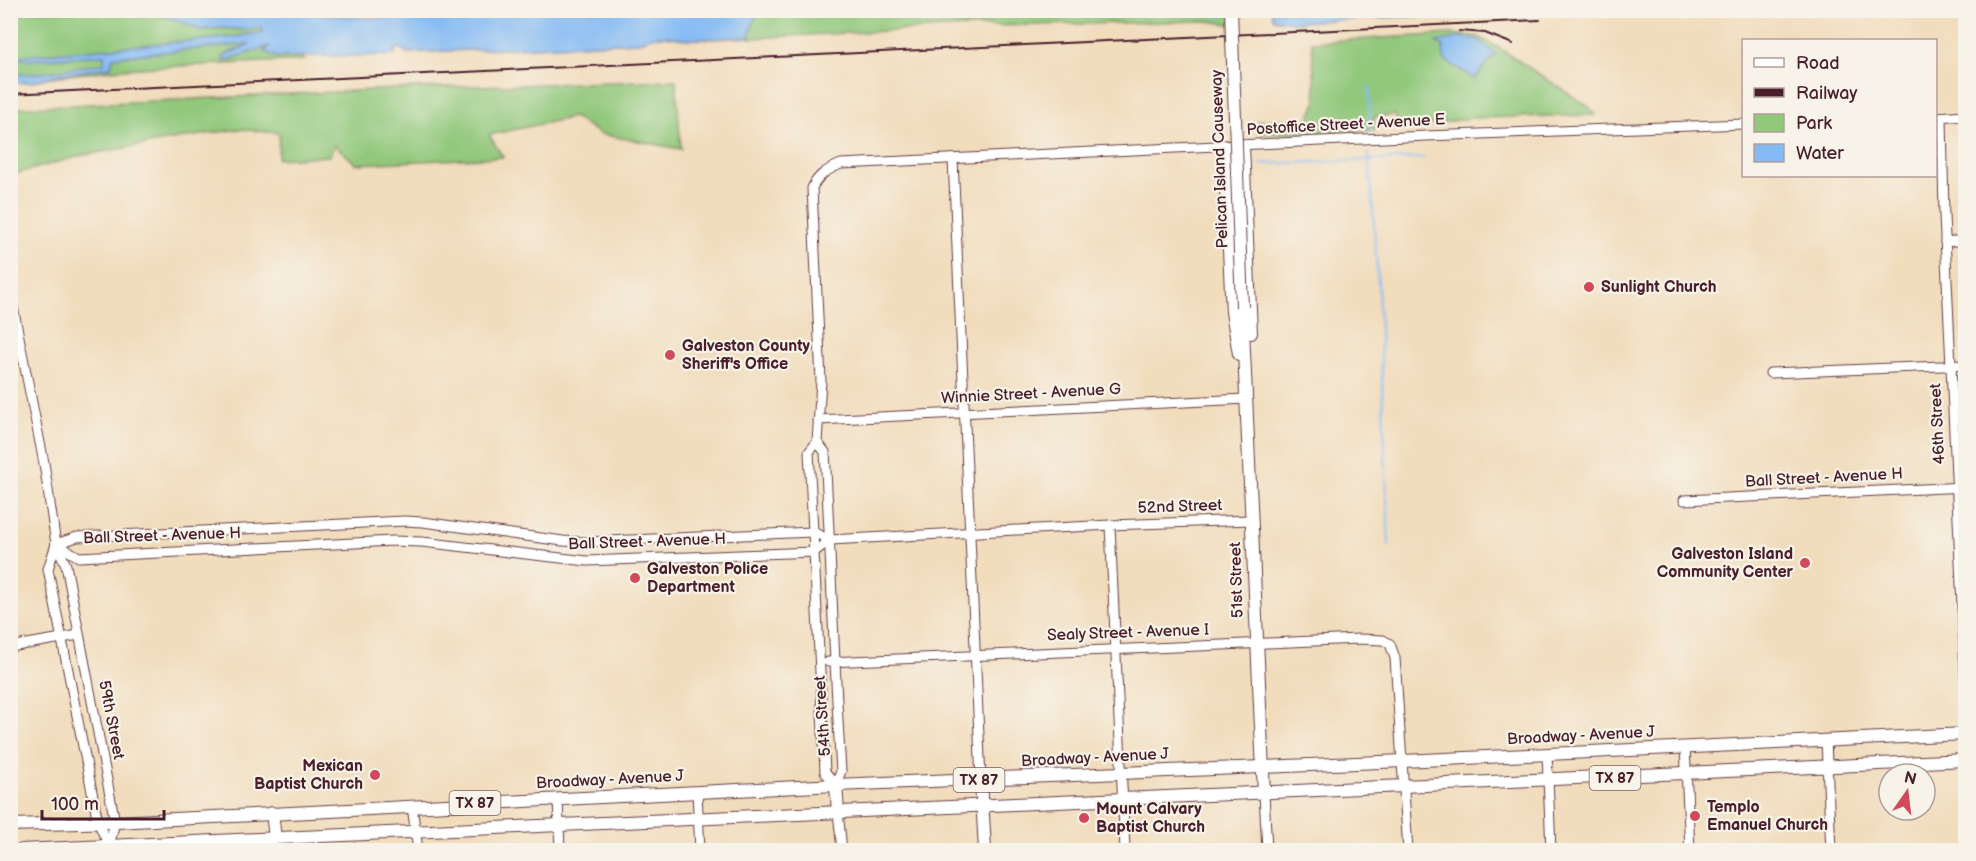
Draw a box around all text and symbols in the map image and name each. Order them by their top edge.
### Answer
legend [1742,39,1937,177]
text: Road [1796,53,1840,74]
street label: Pelican Island Causeway [1207,69,1233,249]
text: Railway [1796,83,1858,104]
street label: Postoffice Street - Avenue E [1246,110,1446,140]
text: Park [1796,113,1832,134]
text: Water [1796,143,1844,164]
place label: Sunlight Church [1601,278,1717,297]
marker: Sunlight Church [1582,280,1596,294]
place label: Galveston County Sheriff's Office [682,337,811,374]
marker: Galveston County Sheriff's Office [663,348,677,362]
street label: Winnie Street - Avenue G [941,380,1121,408]
street label: 46th Street [1926,383,1950,465]
street label: Ball Street - Avenue H [1745,464,1903,492]
street label: 52nd Street [1137,496,1223,518]
street label: Ball Street - Avenue H [83,524,241,548]
street label: Ball Street - Avenue H [568,530,726,554]
street label: 51st Street [1226,542,1248,618]
place label: Galveston Island Community Center [1657,545,1794,582]
marker: Galveston Island Community Center [1798,556,1812,570]
place label: Galveston Police Department [647,560,768,597]
marker: Galveston Police Department [628,571,642,585]
street label: Sealy Street - Avenue I [1047,621,1209,645]
street label: 54th Street [811,675,835,757]
street label: 59th Street [94,679,128,761]
street label: Broadway - Avenue J [1507,723,1656,749]
street label: Broadway - Avenue J [1021,745,1170,771]
place label: Mexican Baptist Church [254,757,363,794]
north arrow [1877,762,1937,822]
road number: TX 87 [1590,766,1640,790]
street label: Broadway - Avenue J [536,767,685,793]
marker: Mexican Baptist Church [368,768,382,782]
road number: TX 87 [954,768,1004,792]
text: N [1902,768,1918,790]
scale bar [42,783,164,821]
road number: TX 87 [450,791,500,815]
text: 100 m [51,794,99,815]
place label: Templo Emanuel Church [1707,798,1828,835]
place label: Mount Calvary Baptist Church [1096,800,1205,837]
marker: Templo Emanuel Church [1688,809,1702,823]
marker: Mount Calvary Baptist Church [1077,811,1091,825]

